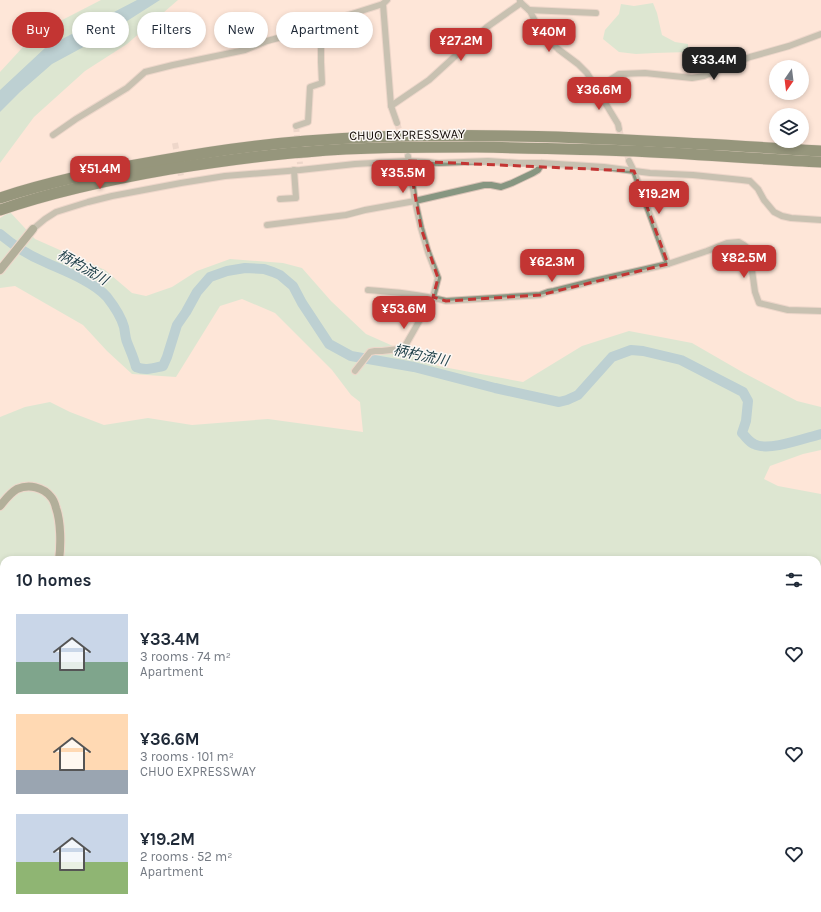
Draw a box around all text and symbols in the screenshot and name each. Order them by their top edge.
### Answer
chip: Buy [12,12,64,48]
chip: Rent [72,12,129,48]
chip: Filters [137,12,206,48]
chip: New [214,12,268,48]
chip: Apartment [276,12,373,48]
pin: ¥40M [525,19,573,53]
text: ¥40M [532,24,566,39]
pin: ¥27.2M [428,28,494,62]
text: ¥27.2M [439,33,483,48]
pin: ¥33.4M [681,47,747,81]
text: ¥33.4M [691,52,737,67]
north arrow [769,60,809,100]
map controls [769,60,809,148]
pin: ¥36.6M [566,77,632,111]
text: ¥36.6M [576,82,622,97]
button: layers [769,108,809,148]
street label: CHUO EXPRESSWAY [349,126,465,143]
pin: ¥51.4M [67,156,133,190]
pin: ¥35.5M [370,160,436,194]
text: ¥51.4M [79,161,121,176]
text: ¥35.5M [380,165,426,180]
pin: ¥19.2M [626,181,692,215]
text: ¥19.2M [638,186,680,201]
pin: ¥82.5M [711,245,777,279]
water label: 柄杓流川 [54,246,113,290]
pin: ¥62.3M [519,249,585,283]
text: ¥82.5M [721,250,767,265]
text: ¥62.3M [529,254,575,269]
pin: ¥53.6M [371,296,437,330]
text: ¥53.6M [381,301,427,316]
water label: 柄杓流川 [392,341,452,370]
icon: filters [783,569,805,591]
text: 10 homes [16,570,91,590]
text: ¥33.4M [140,629,200,649]
icon: home [48,630,96,678]
icon: heart [783,643,805,665]
text: 3 rooms · 74 m² [140,649,231,664]
text: Apartment [140,664,203,679]
text: ¥36.6M [140,729,200,749]
icon: home [48,730,96,778]
icon: heart [783,743,805,765]
text: 3 rooms · 101 m² [140,749,234,764]
text: CHUO EXPRESSWAY [140,764,256,779]
text: ¥19.2M [140,829,195,849]
icon: home [48,830,96,878]
icon: heart [783,843,805,865]
text: 2 rooms · 52 m² [140,849,232,864]
text: Apartment [140,864,203,879]

